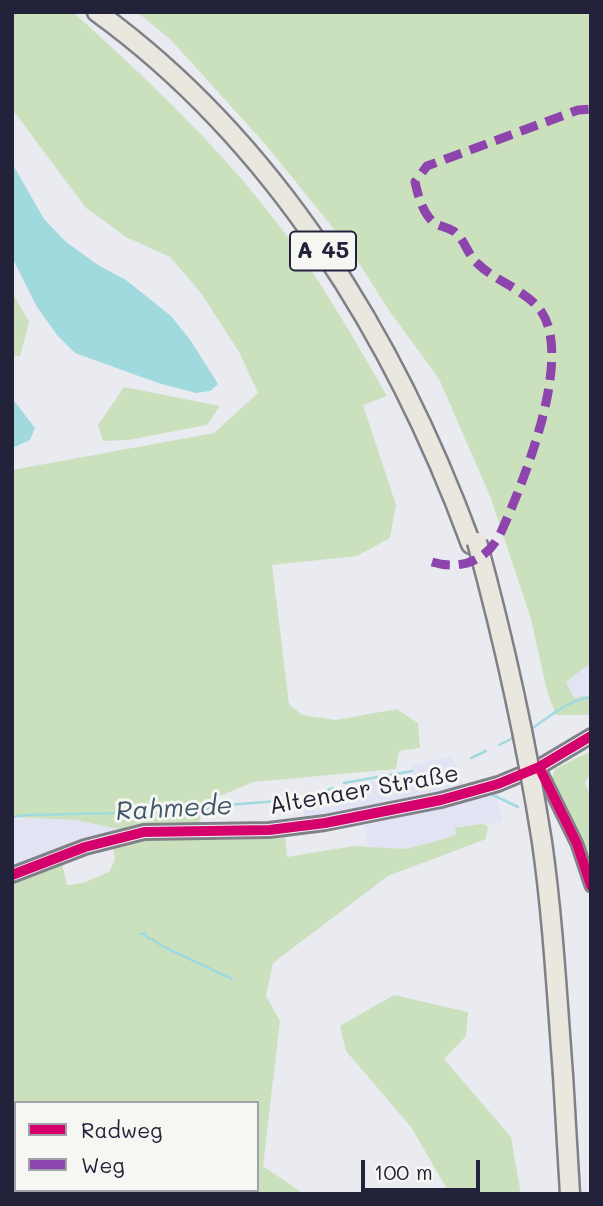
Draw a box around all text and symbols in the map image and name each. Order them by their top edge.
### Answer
road number: A 45 [290,232,356,270]
street label: Altenaer Straße [267,759,461,821]
water label: Rahmede [115,790,233,828]
legend [14,1101,259,1192]
text: Radweg [81,1116,162,1143]
scale bar [365,1146,484,1190]
text: Weg [81,1151,125,1178]
text: 100 m [374,1158,433,1185]

